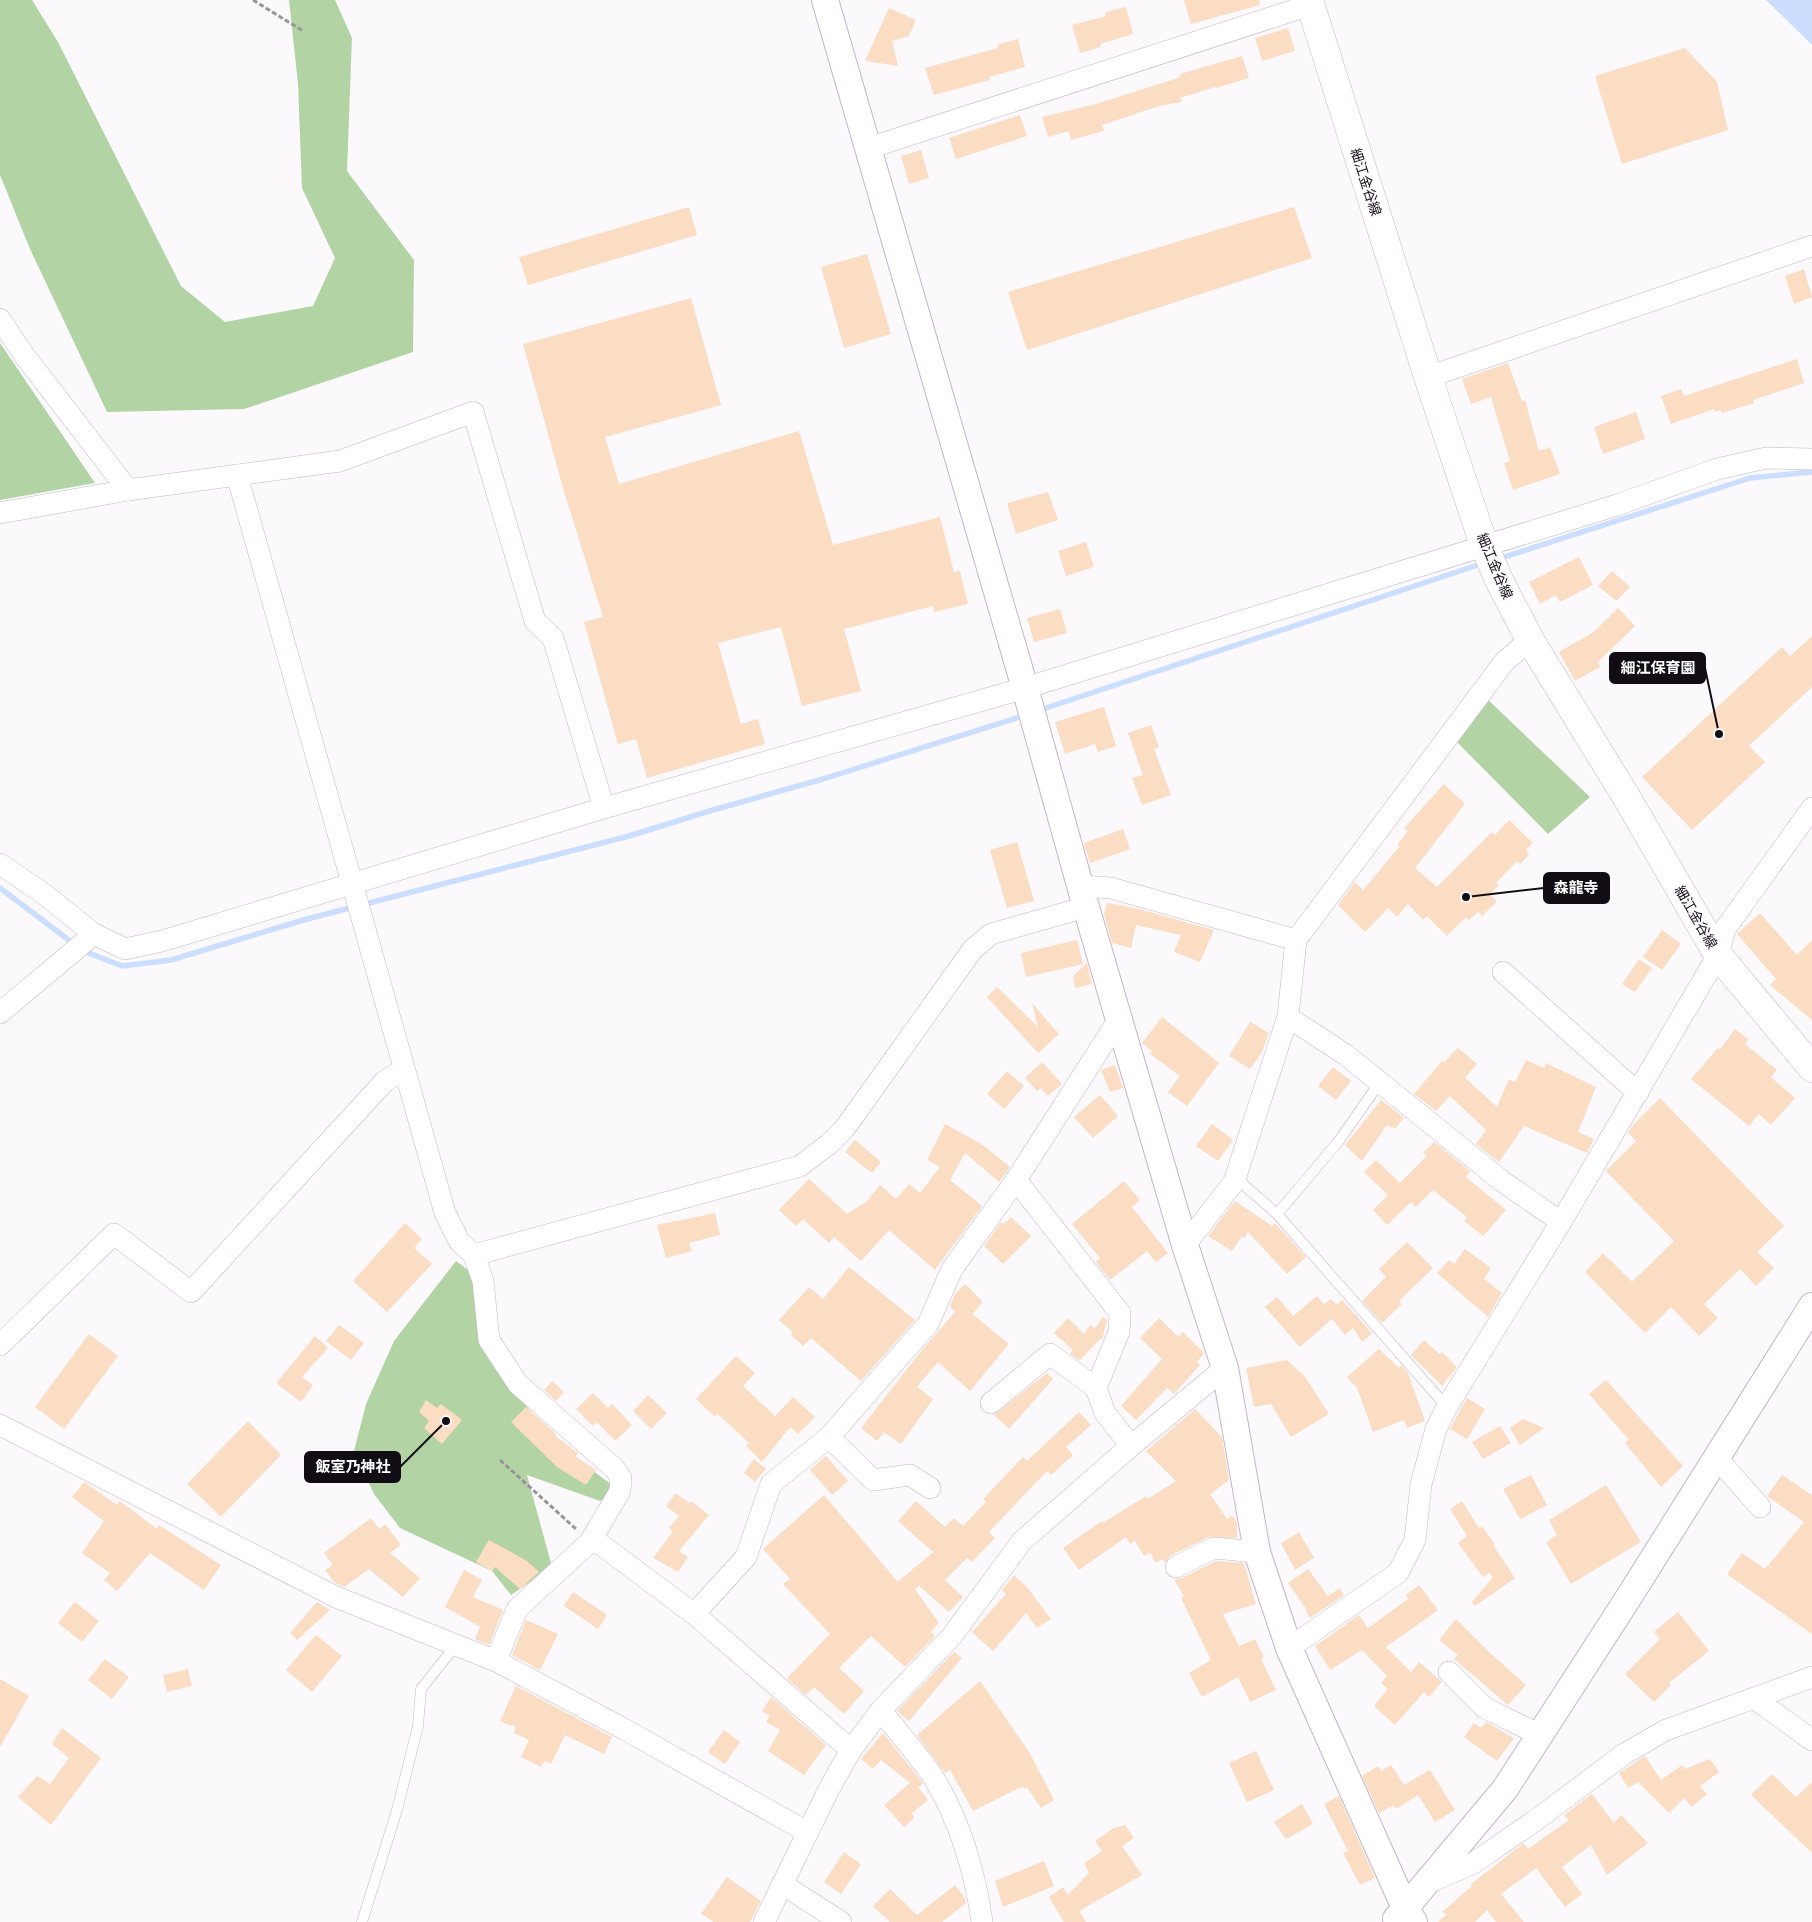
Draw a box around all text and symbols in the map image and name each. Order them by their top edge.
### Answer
street label: 細江金谷線 [1348,147,1383,218]
street label: 細江金谷線 [1474,531,1515,601]
callout: 細江保育園 [1610,653,1705,683]
text: 細江保育園 [1620,660,1696,676]
callout: 森龍寺 [1544,873,1609,903]
text: 森龍寺 [1553,880,1599,896]
street label: 細江金谷線 [1672,883,1720,951]
callout: 飯室乃神社 [305,1452,400,1482]
text: 飯室乃神社 [315,1458,391,1475]

